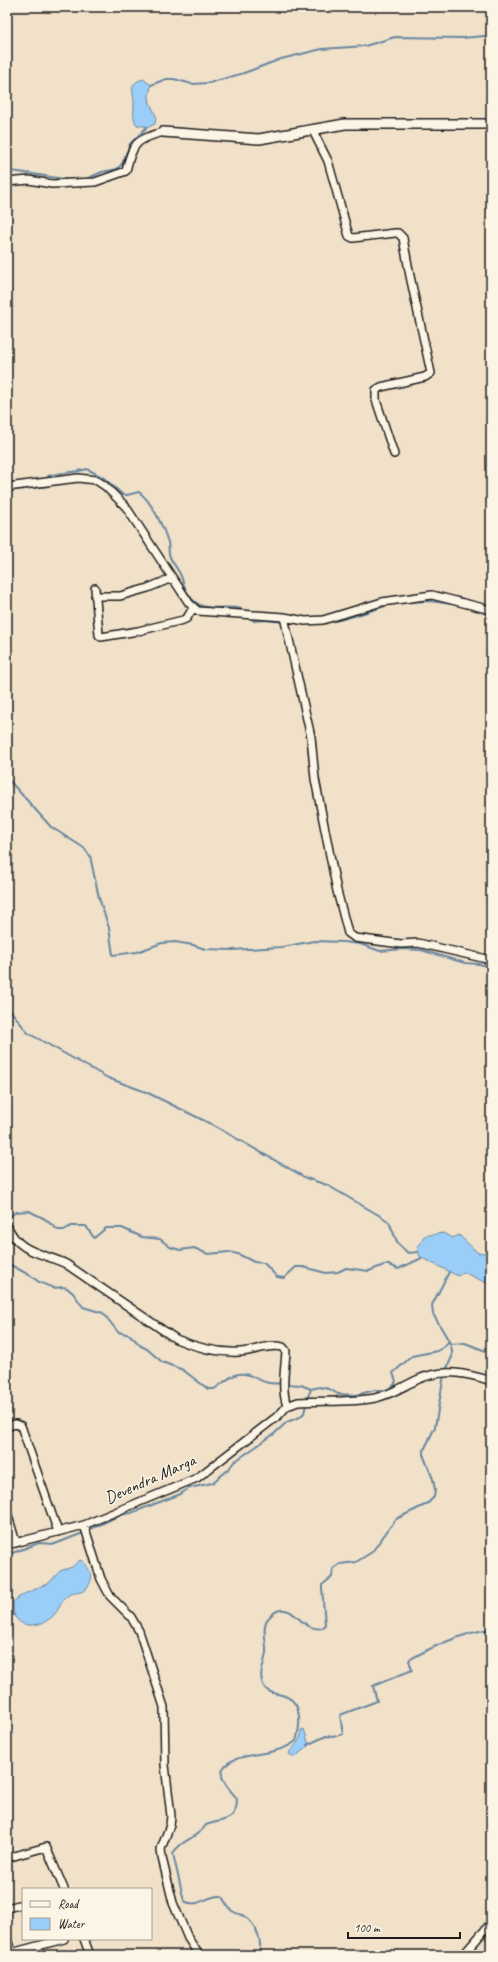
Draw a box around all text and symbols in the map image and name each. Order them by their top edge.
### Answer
street label: Devendra Marga [101,1449,200,1508]
legend [22,1888,152,1940]
text: Road [58,1896,80,1912]
scale bar [348,1914,460,1940]
text: Water [58,1916,86,1932]
text: 100 m [354,1920,381,1936]

